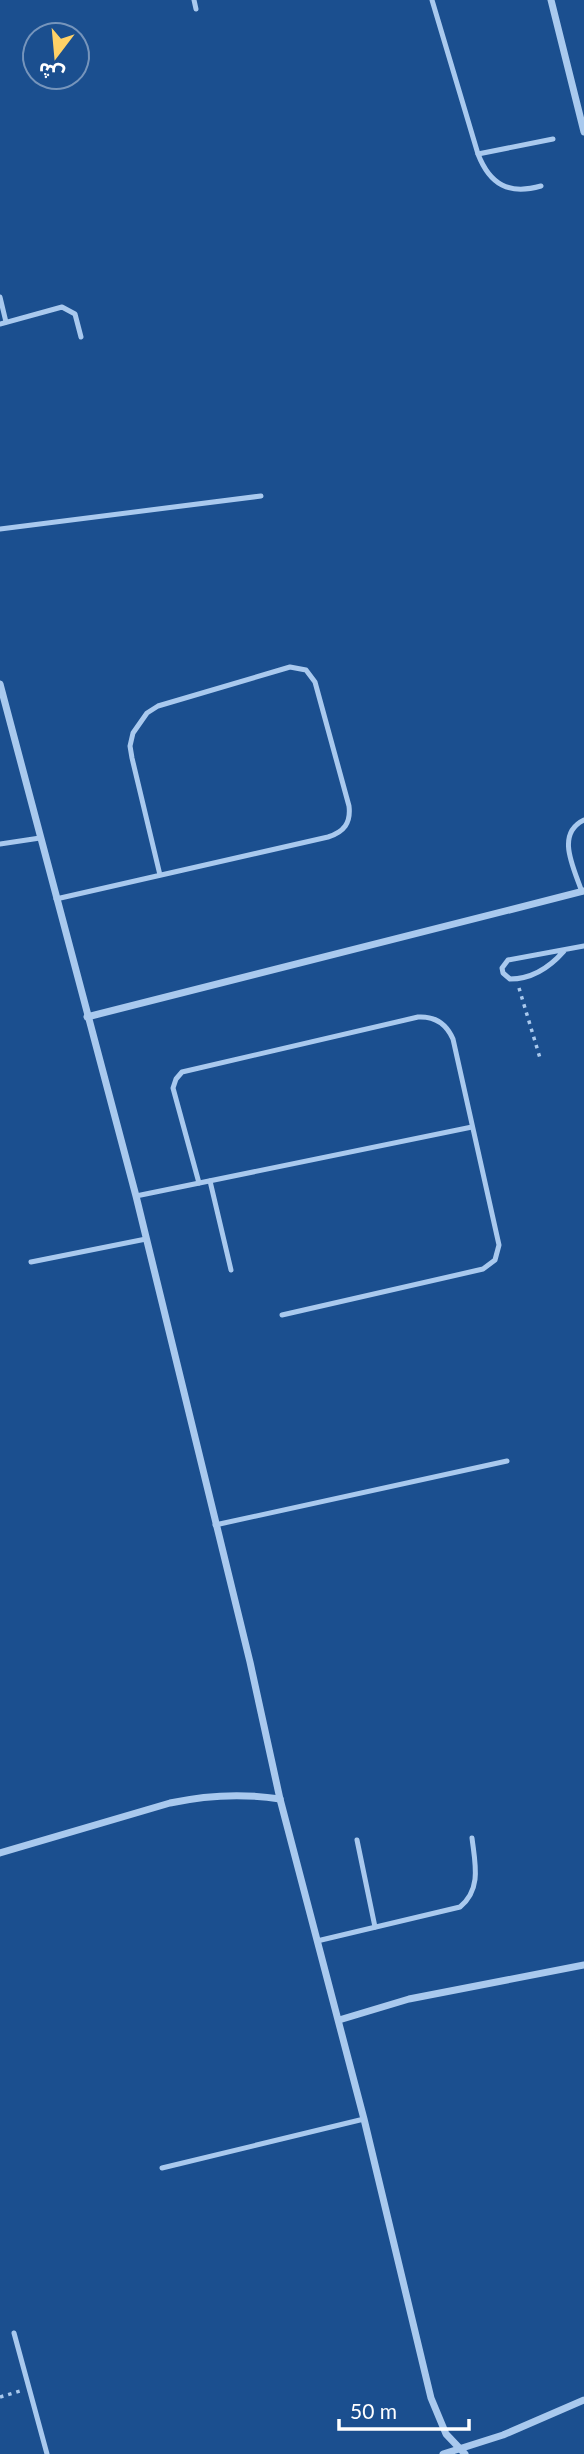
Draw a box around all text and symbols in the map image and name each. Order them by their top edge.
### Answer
north arrow [21,21,91,91]
text: ش [35,58,67,87]
scale bar [339,2388,468,2432]
text: 50 m [350,2398,397,2423]

